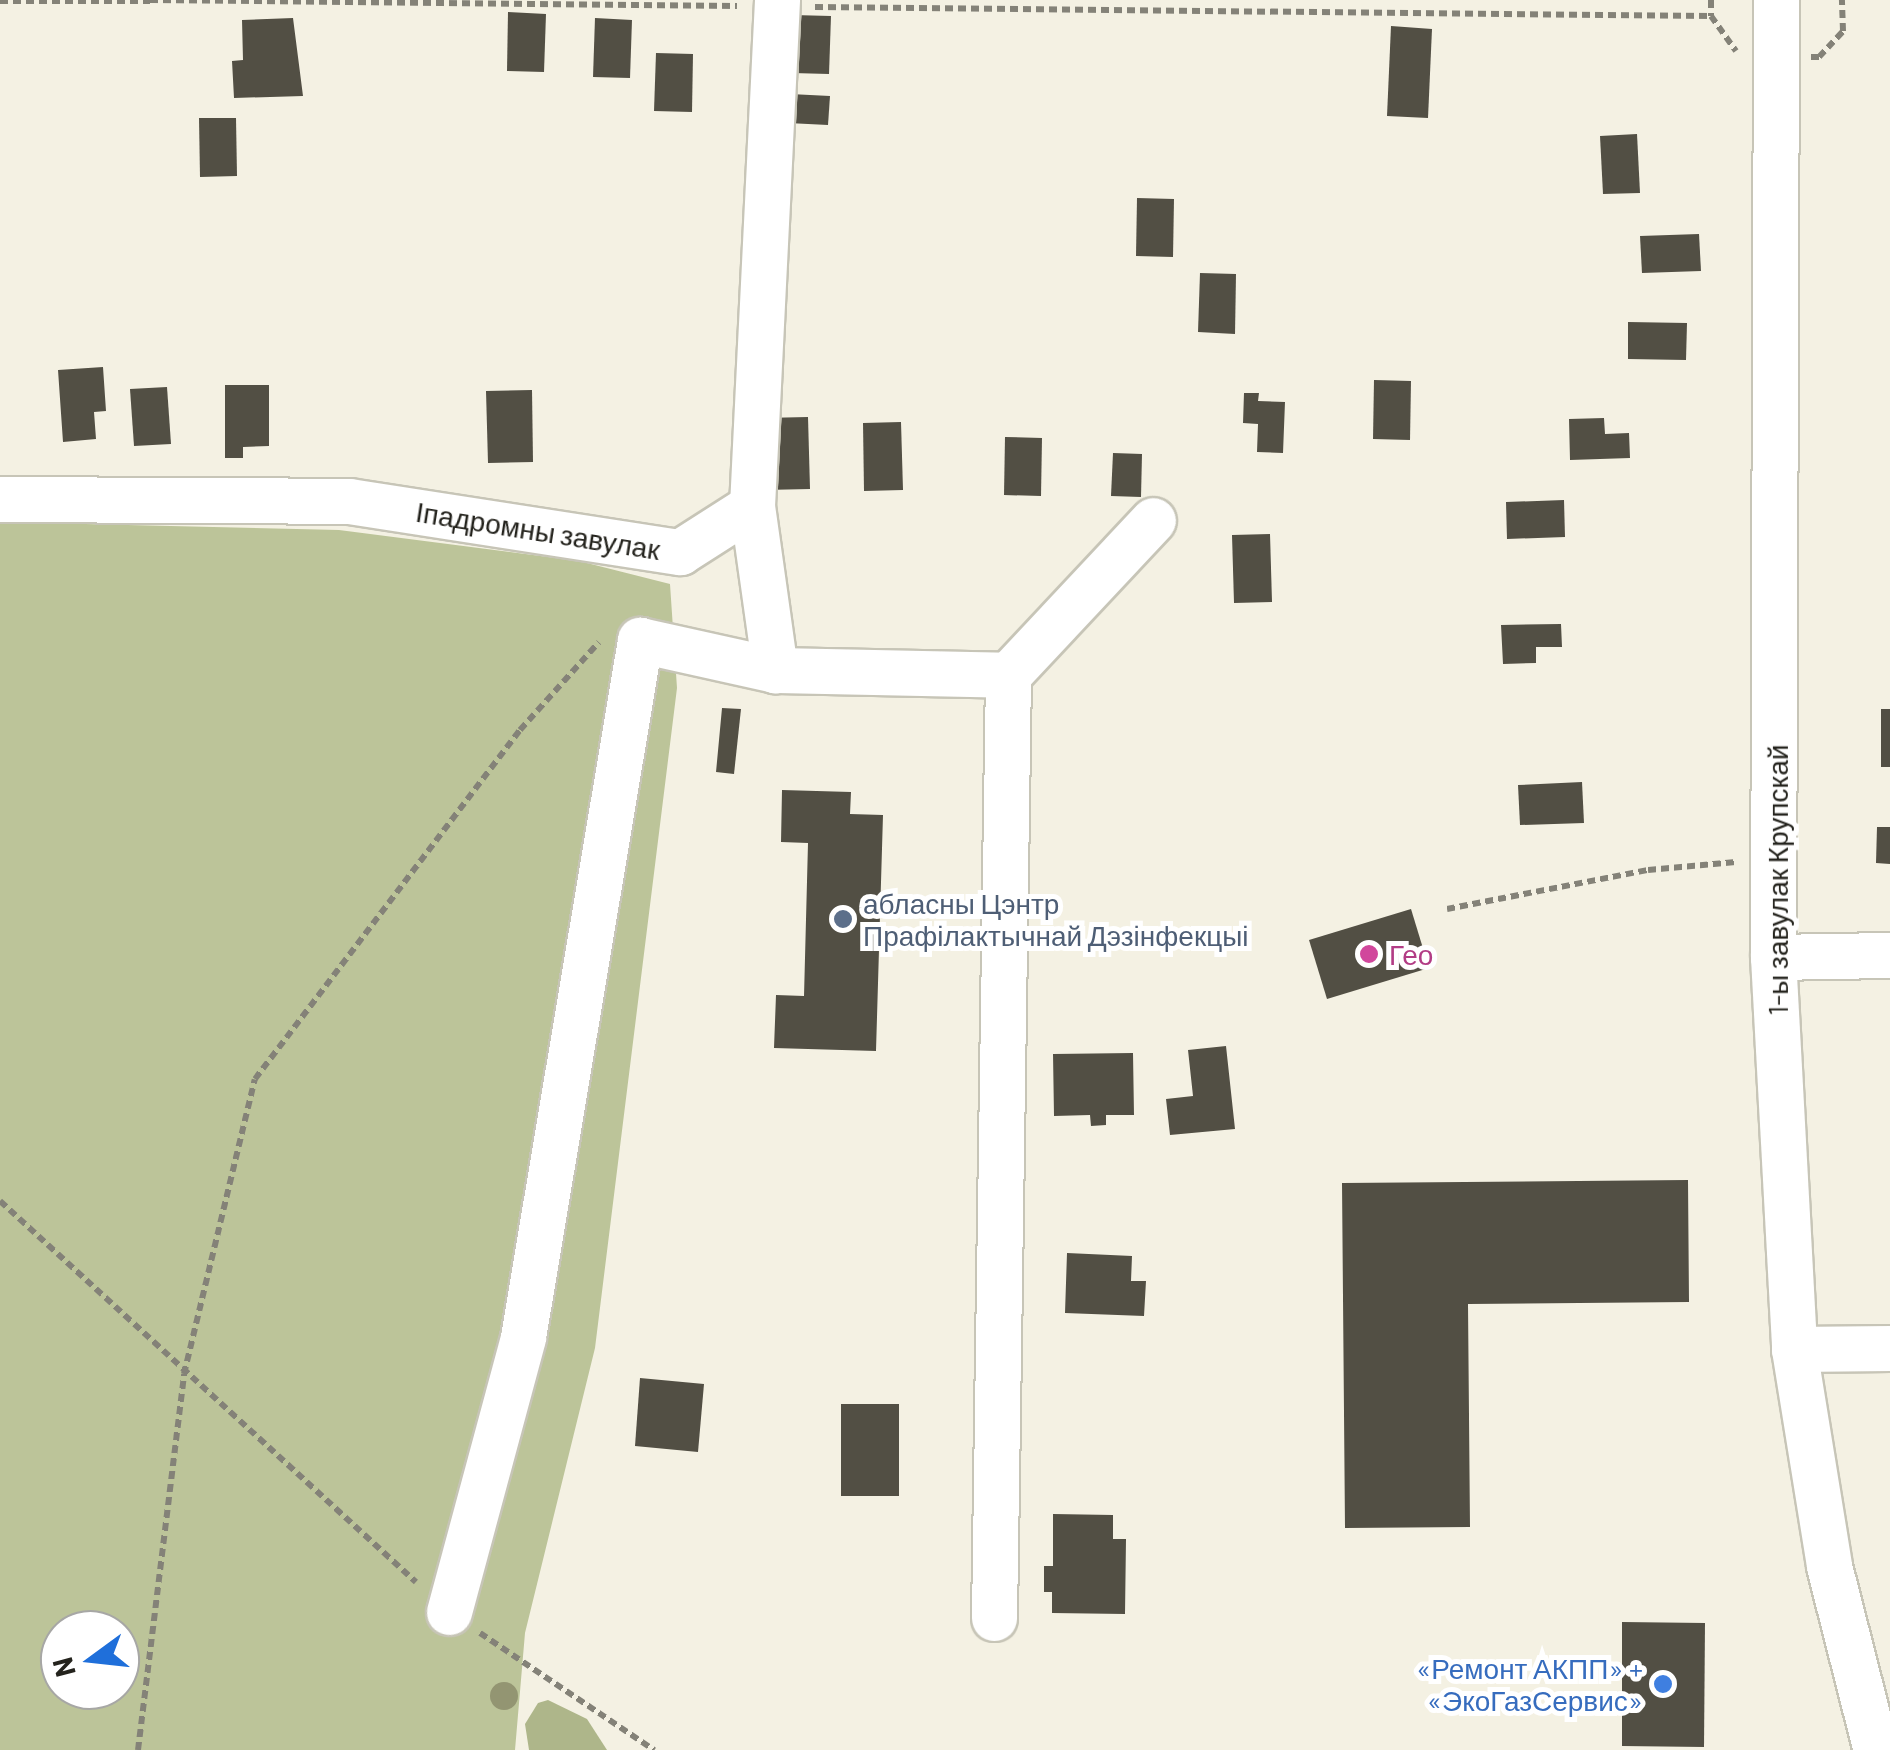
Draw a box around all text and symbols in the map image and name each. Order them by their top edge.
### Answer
street label: Іпадромны завулак [414,494,662,566]
street label: 1-ы завулак Крупскай [1760,744,1794,1016]
place label: абласны Цэнтр Прафілактычнай Дэзінфекцыі [863,886,1249,952]
marker: абласны Цэнтр Прафілактычнай Дэзінфекцыі [832,908,854,930]
place label: Гео [1389,937,1433,971]
marker: Гео [1358,943,1380,965]
north arrow [40,1610,140,1710]
place label: «Ремонт АКПП» + «ЭкоГазСервис» [1416,1651,1643,1717]
text: N [44,1654,82,1681]
marker: «Ремонт АКПП» + «ЭкоГазСервис» [1652,1673,1674,1695]

